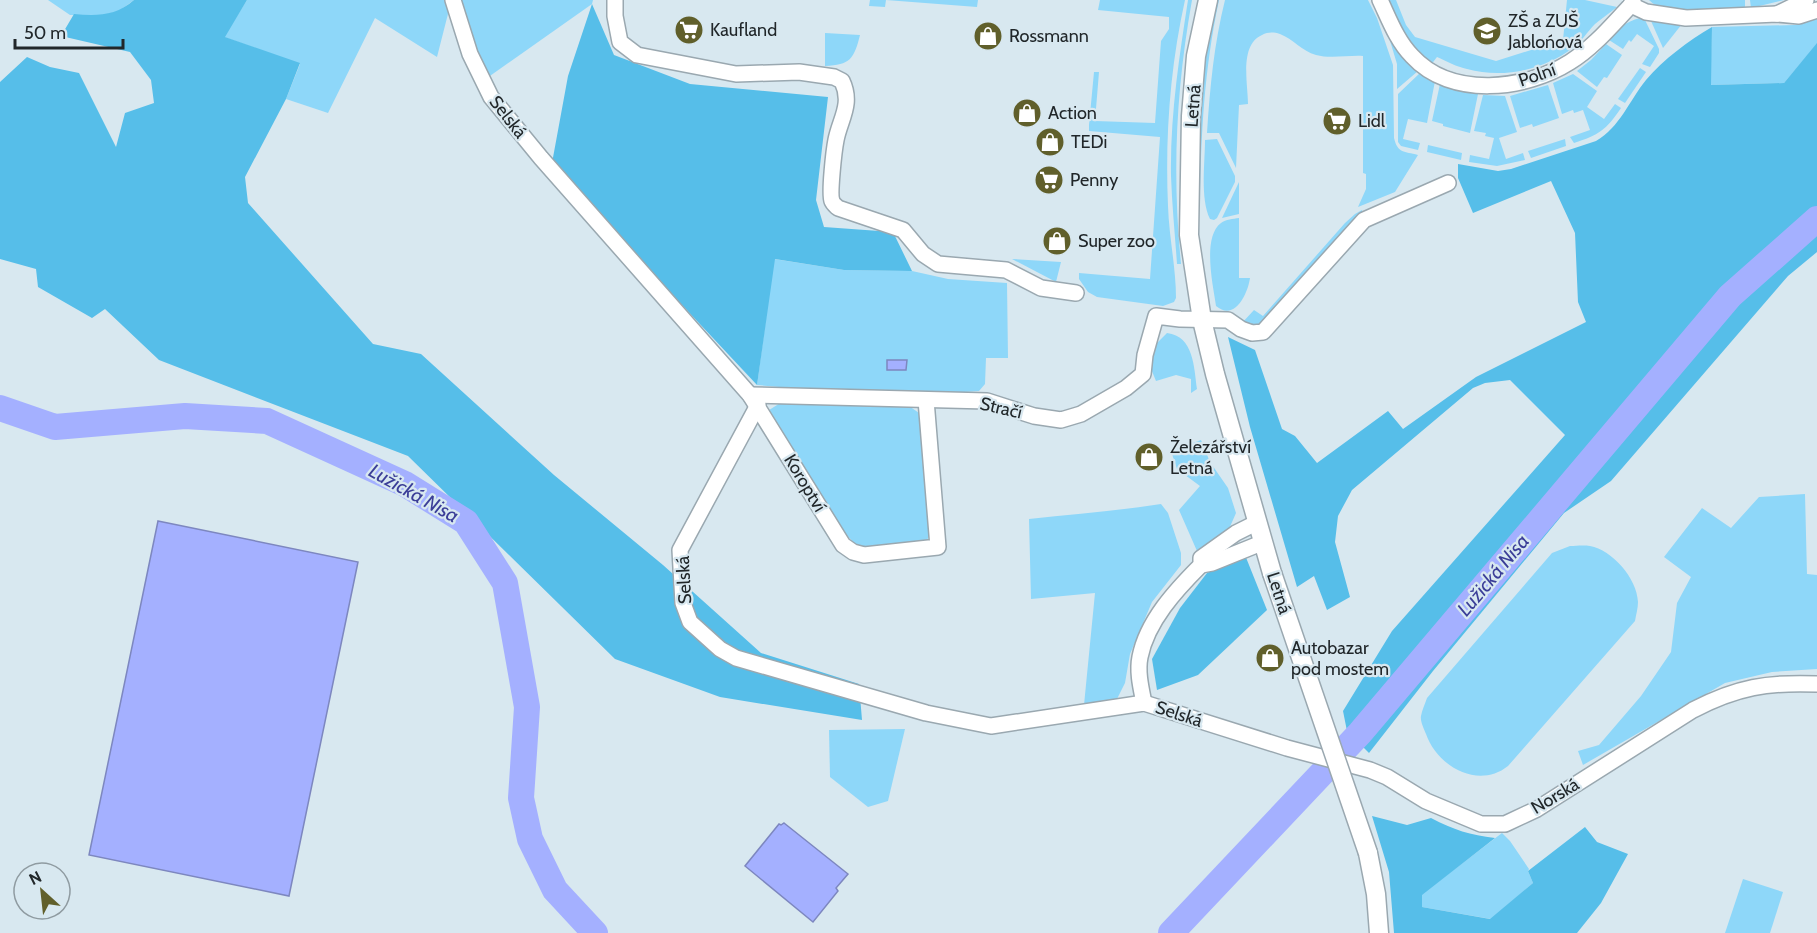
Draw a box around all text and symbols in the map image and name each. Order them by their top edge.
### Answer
place label: ZŠ a ZUŠ Jablońová [1507,10,1583,53]
scale bar [15,12,123,50]
supermarket icon: Kaufland [673,14,705,46]
school or university icon: ZŠ a ZUŠ Jablońová [1471,15,1503,47]
place label: Kaufland [710,19,777,41]
shop icon: Rossmann [972,20,1004,52]
text: 50 m [24,22,66,44]
place label: Rossmann [1009,25,1089,47]
street label: Polní [1515,58,1559,92]
street label: Letná [1181,84,1205,128]
street label: Selská [485,91,532,143]
shop icon: Action [1011,97,1043,129]
place label: Action [1048,102,1097,124]
supermarket icon: Lidl [1321,105,1353,137]
place label: Lidl [1358,110,1386,132]
shop icon: TEDi [1034,126,1066,158]
place label: TEDi [1071,131,1107,153]
supermarket icon: Penny [1033,164,1065,196]
place label: Penny [1070,169,1118,191]
shop icon: Super zoo [1041,225,1073,257]
place label: Super zoo [1078,230,1155,252]
street label: Stračí [978,393,1024,424]
place label: Železářství Letná [1170,435,1251,479]
shop icon: Železářství Letná [1133,441,1165,473]
street label: Koroptví [779,450,831,516]
water label: Lužická Nisa [365,458,463,528]
water label: Lužická Nisa [1452,529,1534,621]
street label: Selská [672,555,696,605]
street label: Letná [1262,569,1296,617]
place label: Autobazar pod mostem [1291,637,1389,680]
shop icon: Autobazar pod mostem [1254,642,1286,674]
street label: Selská [1153,696,1206,732]
street label: Norská [1527,773,1583,819]
north arrow [12,861,72,921]
text: N [26,867,45,889]

